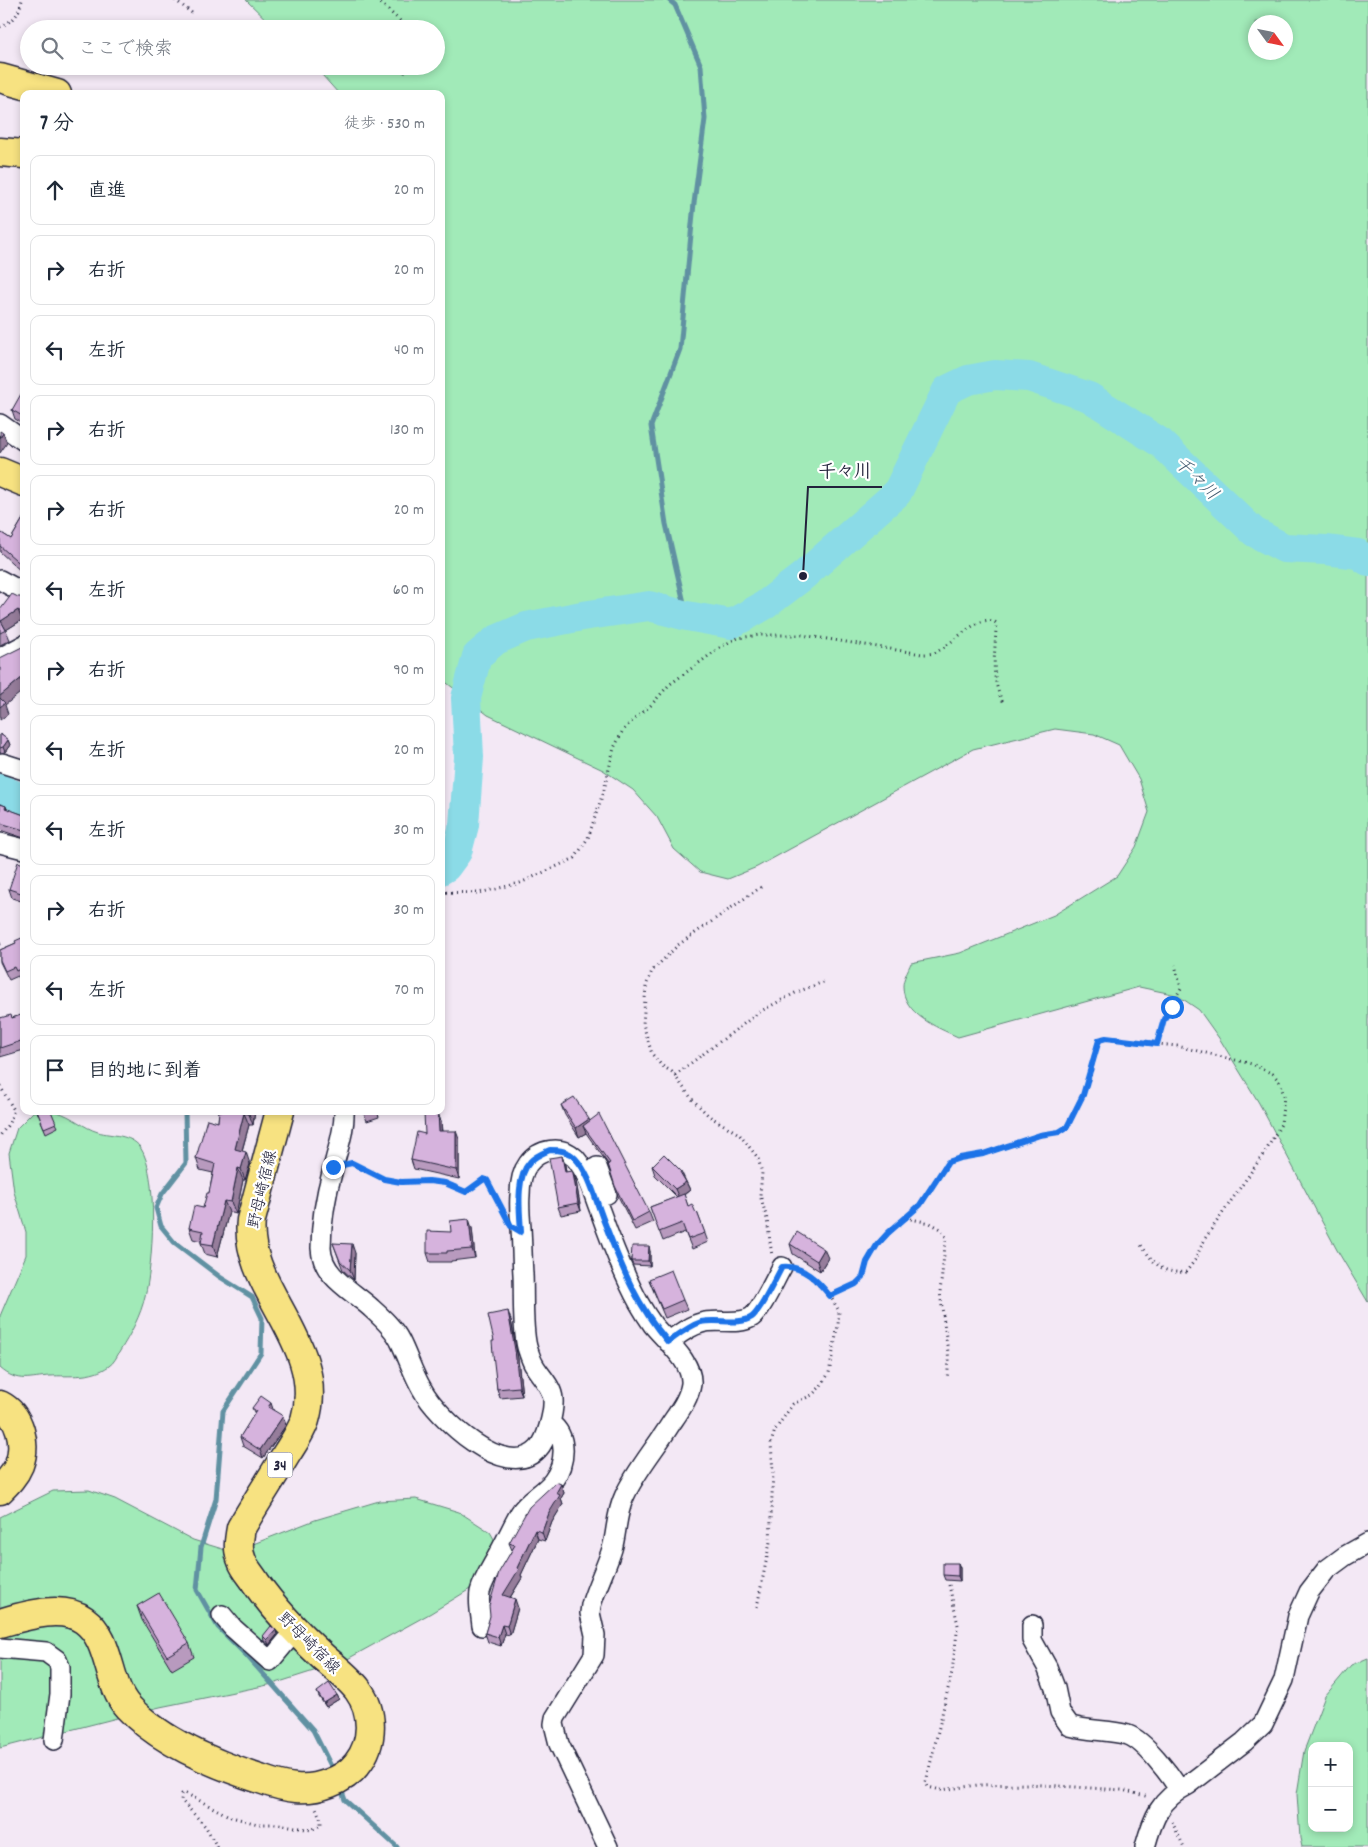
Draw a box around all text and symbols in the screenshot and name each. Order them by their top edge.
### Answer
north arrow [1248,15,1293,60]
search box [20,20,445,75]
icon: search [38,34,66,62]
text: ここで検索 [78,37,173,64]
text: 7 分 [40,110,74,140]
text: 徒歩 · 530 m [344,113,425,136]
icon: ahead [41,176,69,204]
text: 直進 [88,179,126,206]
text: 20 m [394,179,424,202]
icon: right [41,256,69,284]
text: 右折 [88,259,126,286]
text: 20 m [394,259,424,282]
icon: left [41,336,69,364]
text: 左折 [88,339,126,366]
text: 40 m [394,339,424,362]
icon: right [41,416,69,444]
text: 右折 [88,419,126,446]
text: 130 m [390,419,424,442]
water label: 千々川 [1167,452,1223,508]
callout: 千々川 [808,454,882,487]
text: 千々川 [818,461,872,486]
icon: right [41,496,69,524]
text: 右折 [88,499,126,526]
text: 20 m [394,499,424,522]
icon: left [41,576,69,604]
text: 左折 [88,579,126,606]
text: 60 m [393,579,424,602]
icon: right [41,656,69,684]
text: 右折 [88,659,126,686]
text: 90 m [393,659,424,682]
icon: left [41,736,69,764]
text: 左折 [88,739,126,766]
text: 20 m [394,739,424,762]
icon: left [41,816,69,844]
text: 左折 [88,819,126,846]
text: 30 m [394,819,424,842]
icon: right [41,896,69,924]
text: 右折 [88,899,126,926]
text: 30 m [394,899,424,922]
icon: left [41,976,69,1004]
text: 左折 [88,979,126,1006]
text: 70 m [394,979,424,1002]
route start [1161,996,1184,1019]
icon: arrive [41,1056,69,1084]
text: 目的地に到着 [88,1059,202,1086]
street label: 野母崎宿線 [243,1148,284,1231]
route end [322,1156,345,1179]
road number: 34 [268,1452,292,1478]
street label: 野母崎宿線 [272,1607,345,1680]
map controls [1308,1742,1353,1832]
button: + [1308,1742,1353,1787]
button: − [1308,1787,1353,1832]

